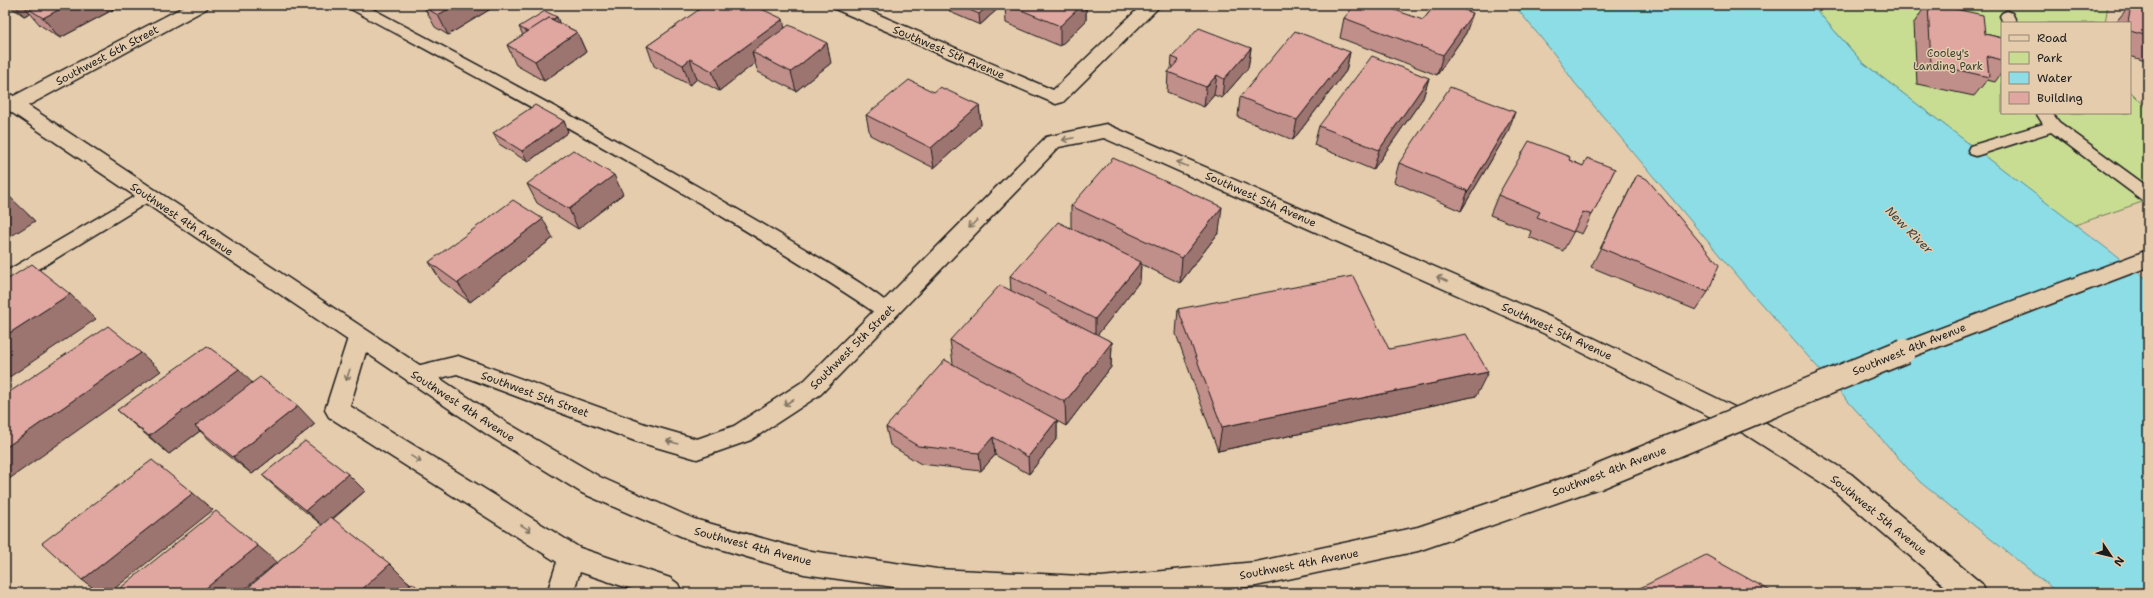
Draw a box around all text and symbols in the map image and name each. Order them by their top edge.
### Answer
street label: Southwest 6th Street [53,22,161,89]
street label: Southwest 5th Avenue [891,22,1007,83]
legend [2001,22,2131,114]
text: Road [2037,30,2068,46]
park label: Cooley's Landing Park [1913,46,1983,74]
text: Park [2037,50,2063,66]
text: Water [2037,70,2073,86]
text: Building [2037,90,2083,106]
one-way arrow [1062,135,1075,143]
one-way arrow [1177,160,1189,168]
street label: Southwest 5th Avenue [1203,168,1319,231]
street label: Southwest 4th Avenue [127,179,236,260]
water label: New River [1882,203,1936,257]
one-way arrow [968,219,977,229]
one-way arrow [1437,275,1449,282]
street label: Southwest 5th Avenue [1499,299,1614,364]
street label: Southwest 5th Street [807,302,898,393]
street label: Southwest 4th Avenue [1850,320,1968,379]
street label: Southwest 4th Avenue [408,367,518,446]
one-way arrow [344,368,351,381]
street label: Southwest 5th Street [479,368,591,421]
one-way arrow [784,398,795,407]
one-way arrow [666,438,679,445]
street label: Southwest 4th Avenue [1550,443,1668,500]
one-way arrow [410,455,421,463]
street label: Southwest 5th Avenue [1827,472,1930,559]
one-way arrow [520,524,531,532]
street label: Southwest 4th Avenue [692,524,813,569]
north arrow [2091,536,2131,576]
street label: Southwest 4th Avenue [1238,546,1360,583]
text: N [2110,554,2127,570]

